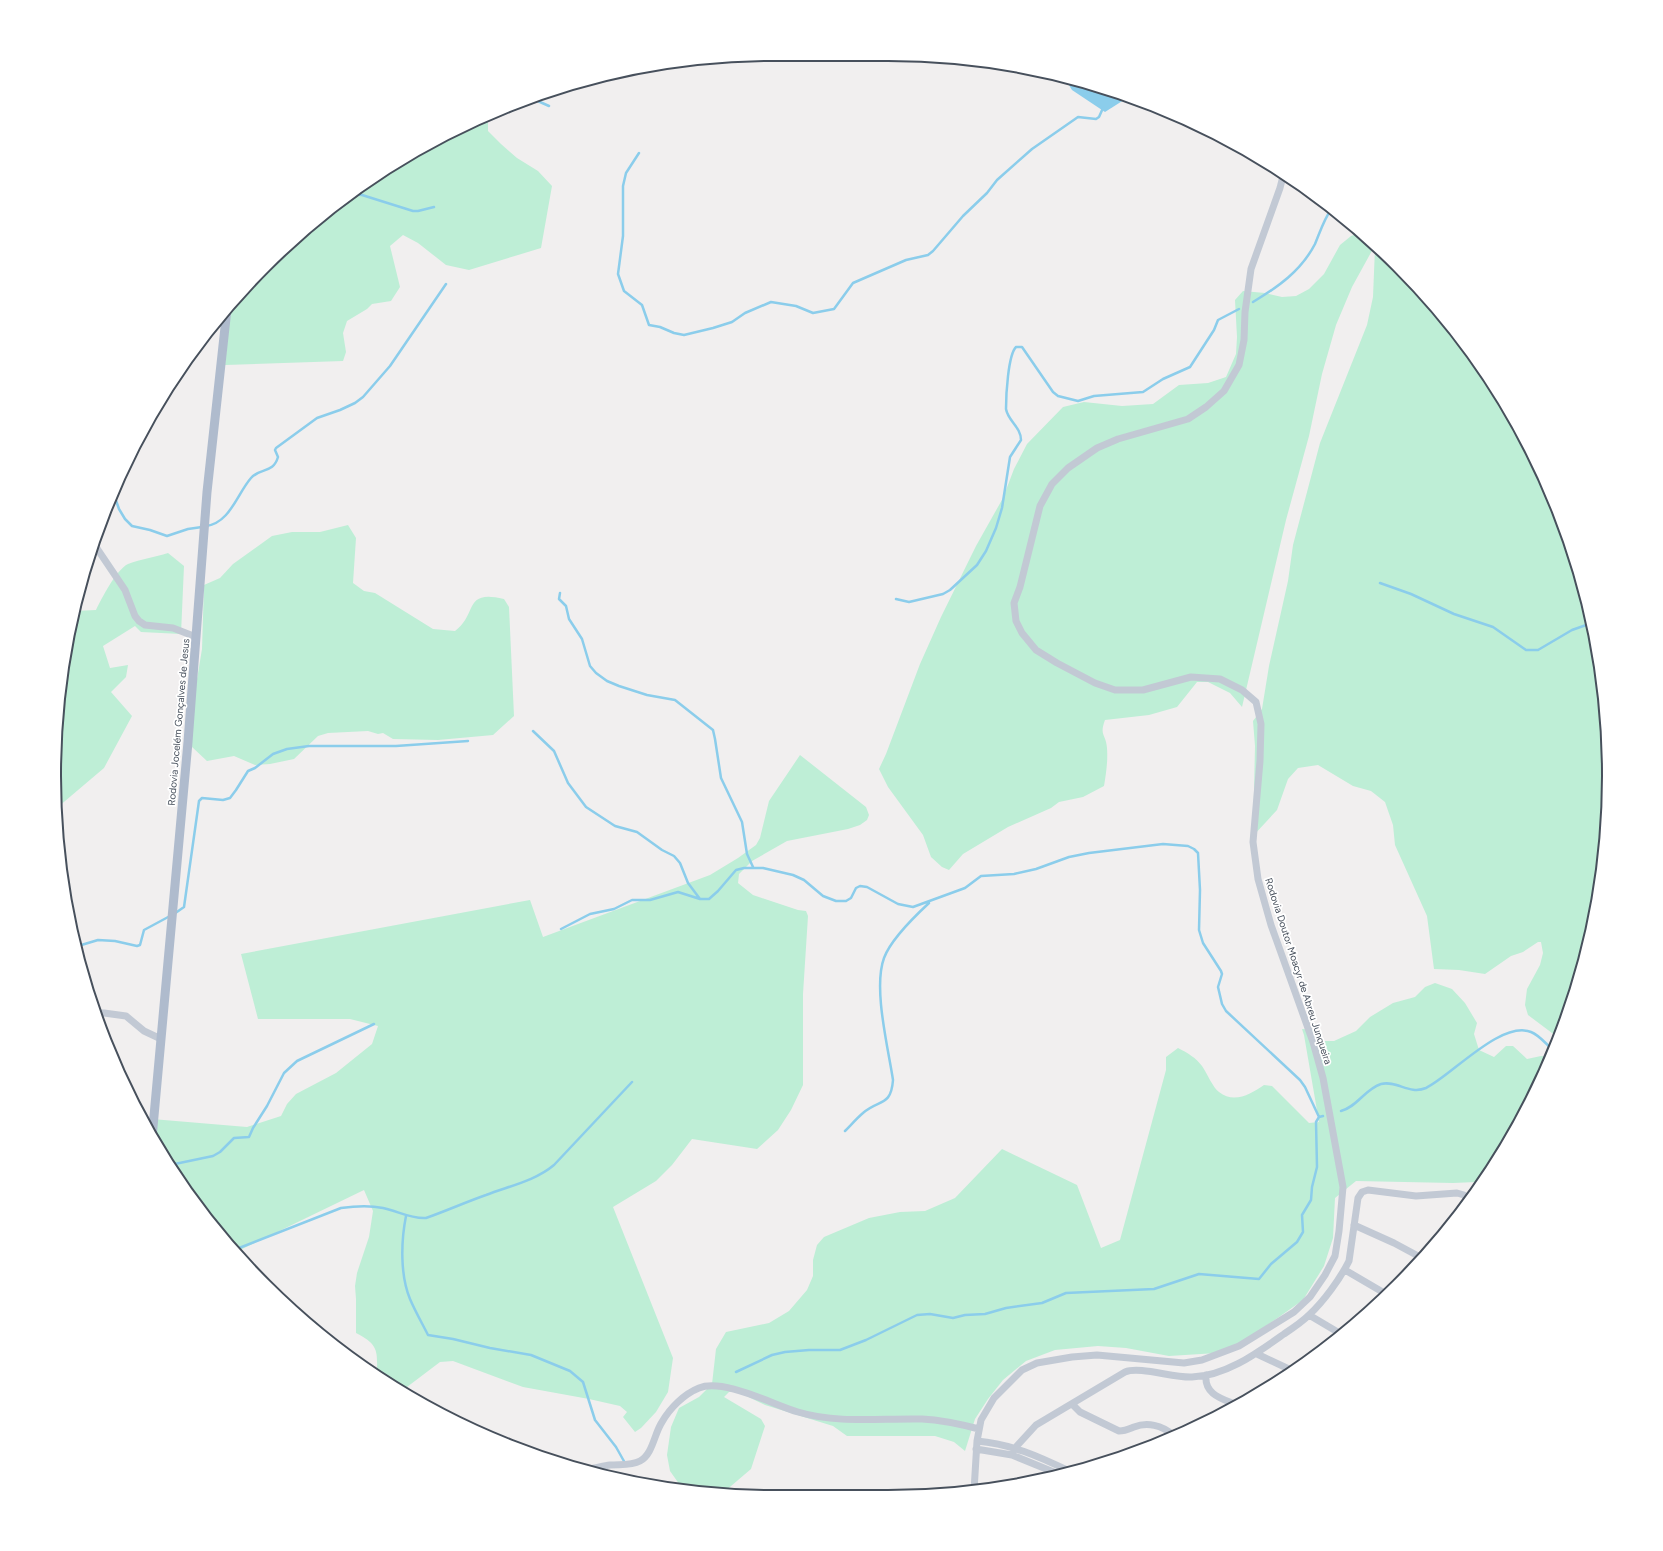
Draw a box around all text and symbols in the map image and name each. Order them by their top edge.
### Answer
street label: Rodovia Jocelém Gonçalves de Jesus [165,638,192,806]
street label: Rodovia Doutor Moacyr de Abreu Junqueira [1262,876,1335,1066]

